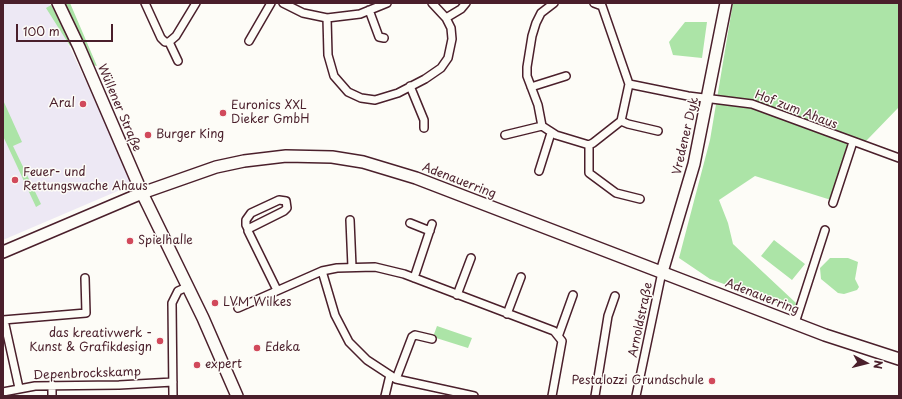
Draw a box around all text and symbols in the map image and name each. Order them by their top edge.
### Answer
scale bar [18,16,115,42]
text: 100 m [23,22,60,40]
street label: Wüllener Straße [94,62,144,154]
street label: Hof zum Ahaus [753,88,839,132]
street label: Vredener Dyk [670,96,702,176]
place label: Aral [49,97,75,111]
marker: Aral [78,99,88,109]
place label: Euronics XXL Dieker GmbH [231,99,309,127]
marker: Euronics XXL Dieker GmbH [218,108,228,118]
place label: Burger King [156,128,224,142]
marker: Burger King [143,130,153,140]
street label: Adenauerring [420,160,498,202]
place label: Feuer- und Rettungswache Ahaus [23,166,148,194]
marker: Feuer- und Rettungswache Ahaus [10,175,20,185]
place label: Spielhalle [138,234,193,248]
marker: Spielhalle [125,236,135,246]
street label: Adenauerring [723,276,801,318]
street label: Arnoldstraße [626,281,656,359]
place label: LVM Wilkes [223,296,291,310]
marker: LVM Wilkes [210,298,220,308]
place label: das kreativwerk - Kunst & Grafikdesign [29,327,152,355]
marker: das kreativwerk - Kunst & Grafikdesign [155,336,165,346]
place label: Edeka [265,341,300,355]
marker: Edeka [252,343,262,353]
north arrow [846,343,886,383]
place label: expert [205,358,242,372]
text: N [869,359,887,370]
marker: expert [192,360,202,370]
street label: Depenbrockskamp [33,365,141,383]
place label: Pestalozzi Grundschule [571,374,704,388]
marker: Pestalozzi Grundschule [707,376,717,386]

